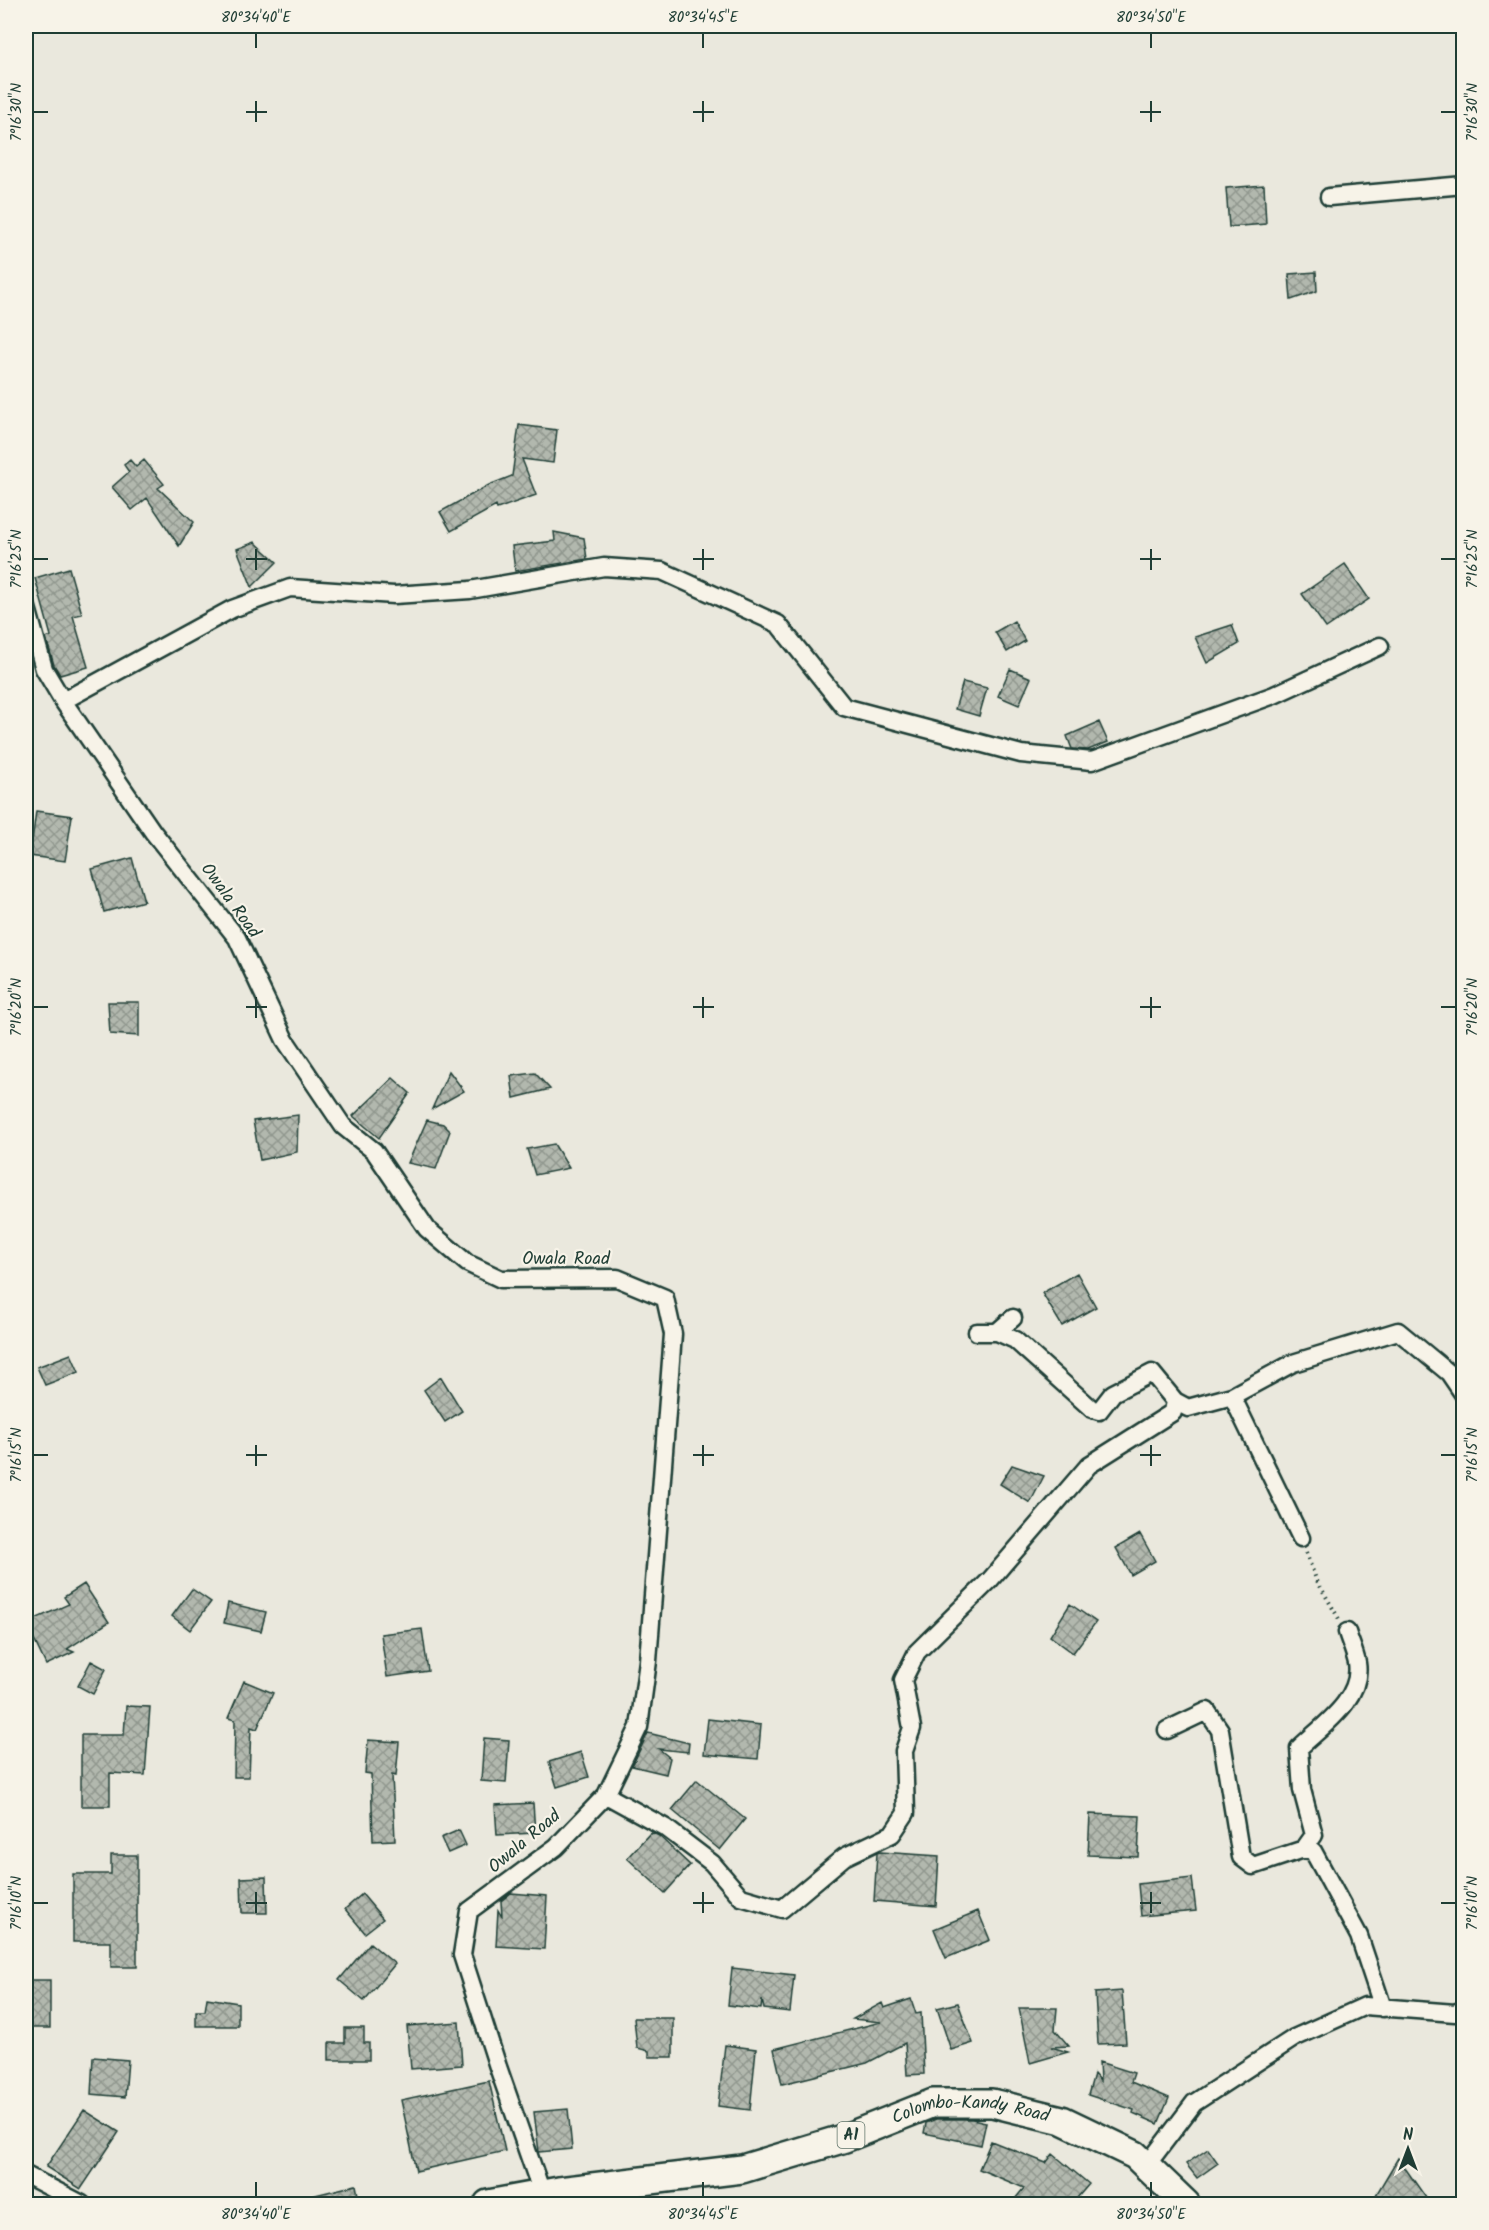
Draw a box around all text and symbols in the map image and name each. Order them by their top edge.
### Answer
text: 80°34'40"E [221,6,292,30]
text: 80°34'45"E [668,6,740,30]
text: 80°34'50"E [1116,6,1187,30]
text: 7°16'30"N [5,83,29,141]
text: 7°16'30"N [1461,83,1485,141]
text: 7°16'25"N [5,529,29,589]
text: 7°16'25"N [1461,529,1485,589]
street label: Owala Road [192,857,268,946]
text: 7°16'20"N [5,978,29,1036]
text: 7°16'20"N [1461,978,1485,1036]
street label: Owala Road [522,1245,611,1274]
text: 7°16'15"N [5,1427,29,1483]
text: 7°16'15"N [1461,1427,1485,1483]
street label: Owala Road [482,1802,569,1881]
text: 7°16'10"N [5,1876,29,1930]
text: 7°16'10"N [1461,1876,1485,1930]
street label: Colombo-Kandy Road [887,2088,1054,2133]
north arrow [1378,2119,1438,2179]
road number: A1 [838,2122,864,2148]
text: N [1403,2123,1413,2148]
text: 80°34'40"E [221,2203,292,2227]
text: 80°34'45"E [668,2203,740,2227]
text: 80°34'50"E [1116,2203,1187,2227]

